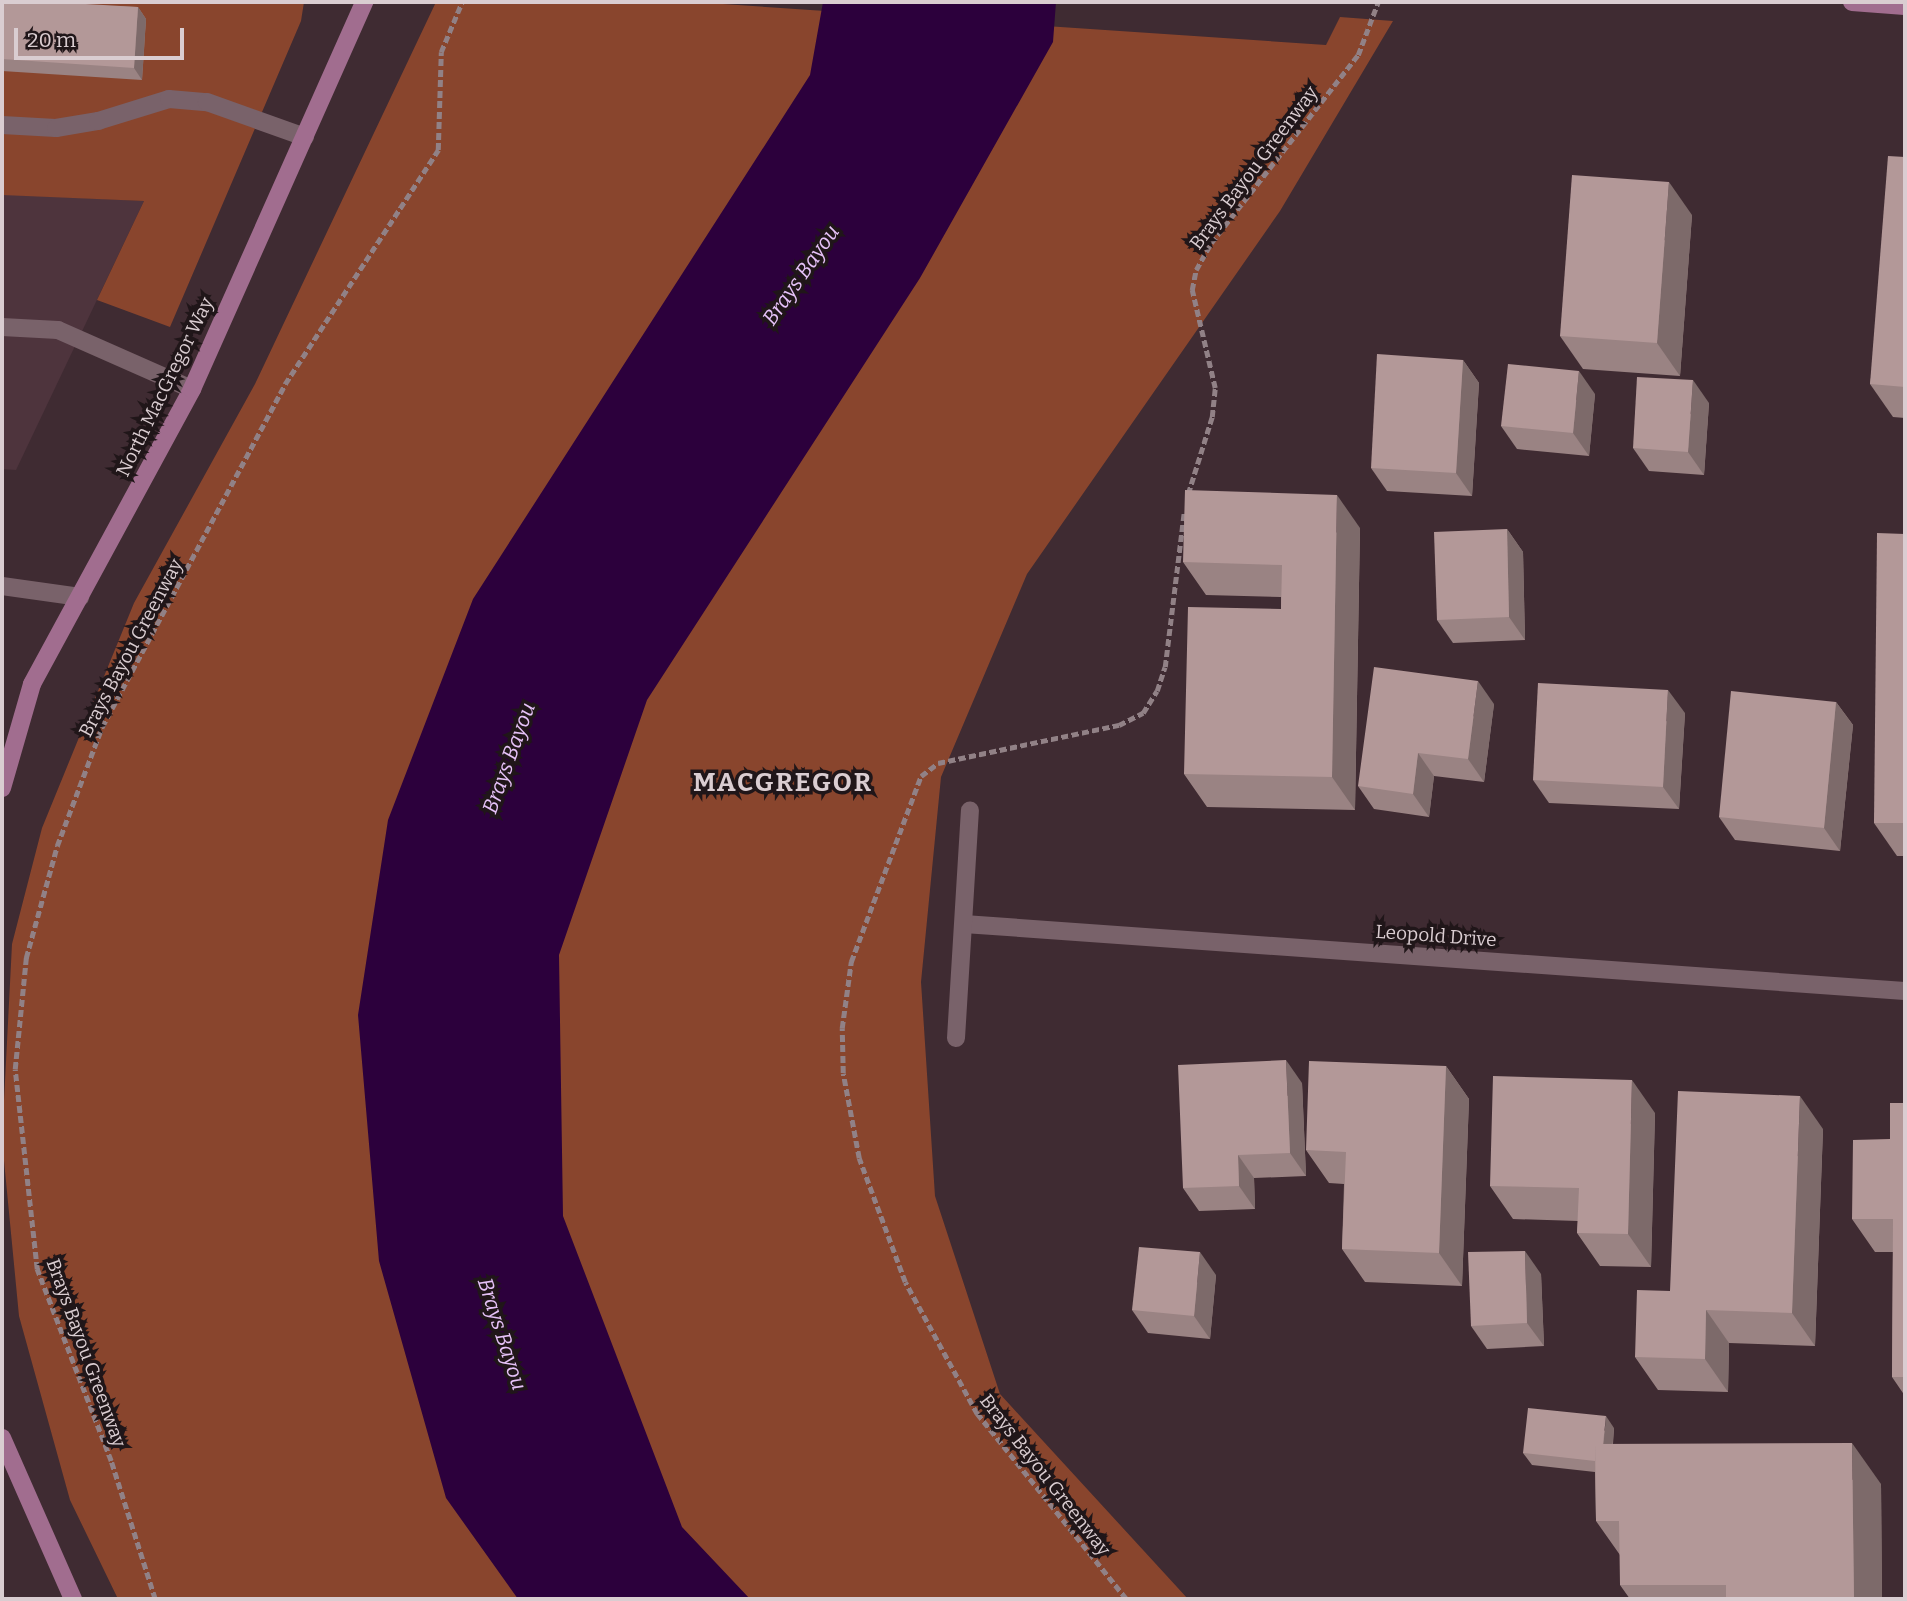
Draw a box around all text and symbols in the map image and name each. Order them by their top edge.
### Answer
scale bar [18,14,187,58]
text: 20 m [27,27,76,53]
street label: Brays Bayou Greenway [1185,82,1323,254]
water label: Brays Bayou [757,220,845,330]
street label: North MacGregor Way [112,294,218,480]
street label: Brays Bayou Greenway [74,555,188,741]
water label: Brays Bayou [477,699,541,817]
district label: MACGREGOR [694,767,872,799]
street label: Leopold Drive [1375,920,1497,952]
street label: Brays Bayou Greenway [41,1256,131,1450]
water label: Brays Bayou [472,1275,532,1393]
street label: Brays Bayou Greenway [975,1390,1115,1560]

